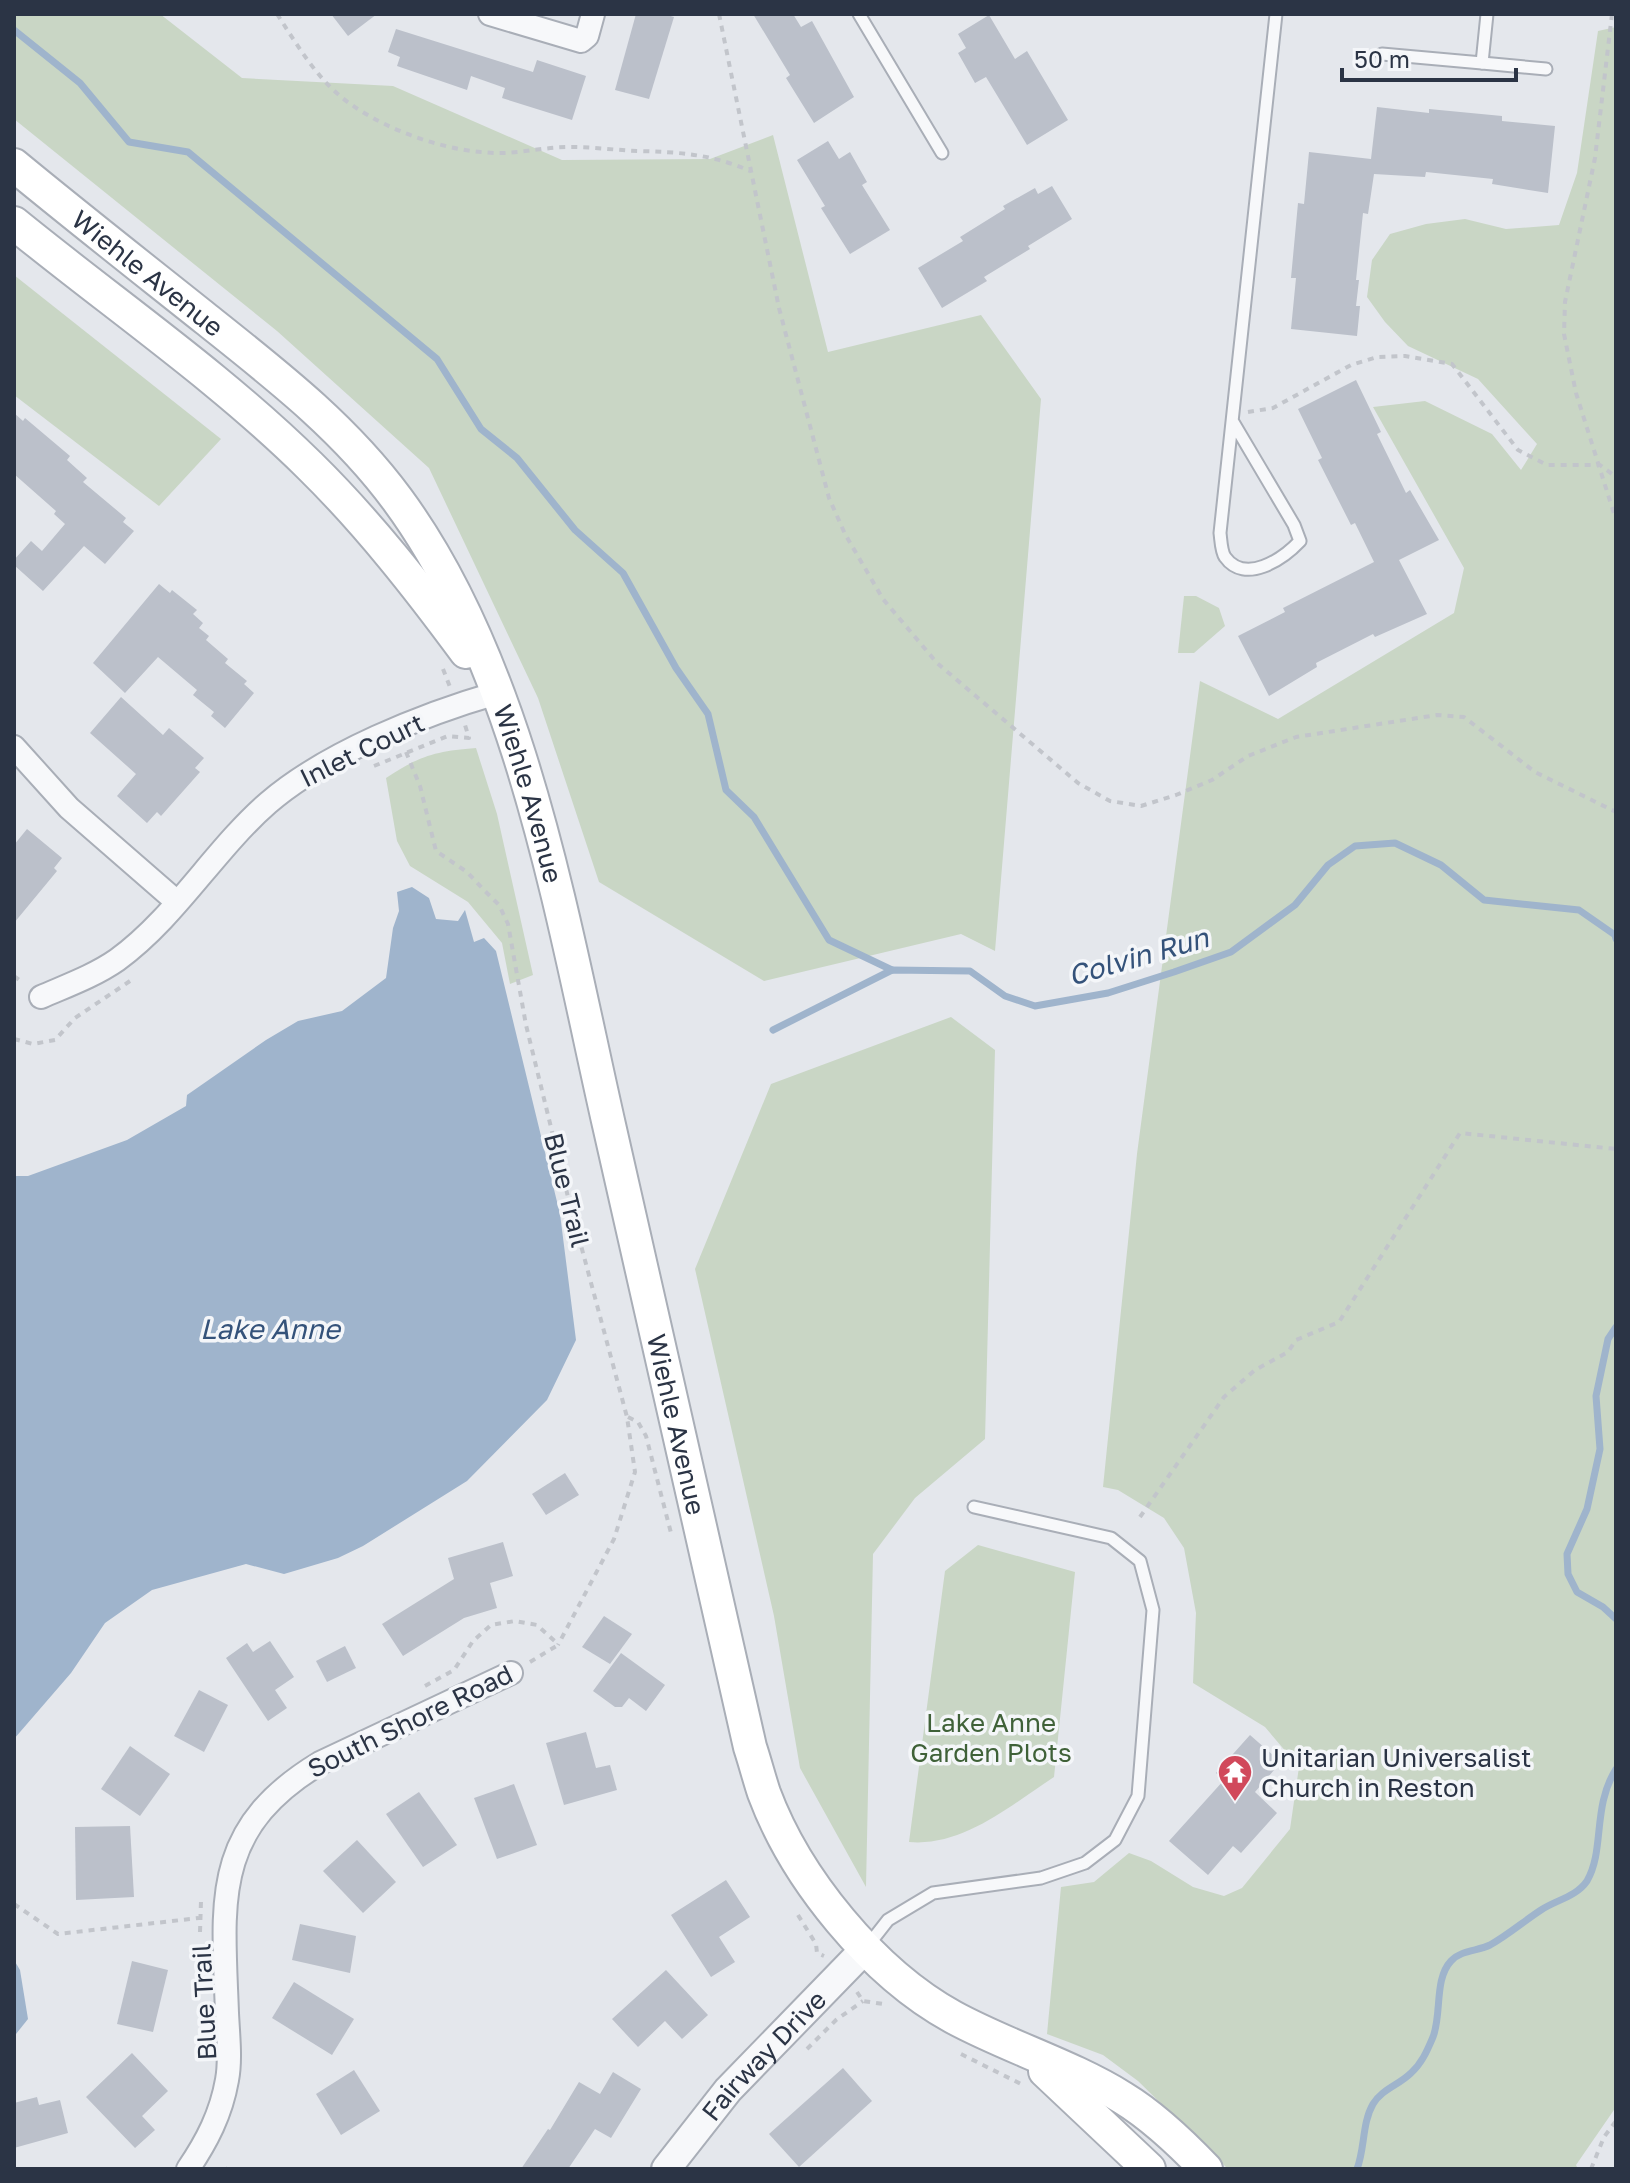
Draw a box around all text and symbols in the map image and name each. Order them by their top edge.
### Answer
scale bar [1342,32,1516,82]
text: 50 m [1354,44,1410,73]
street label: Wiehle Avenue [66,203,230,342]
street label: Wiehle Avenue [488,700,570,886]
street label: Inlet Court [295,707,429,793]
water label: Colvin Run [1064,920,1214,992]
street label: Blue Trail [538,1130,596,1250]
water label: Lake Anne [200,1312,342,1345]
street label: Wiehle Avenue [641,1331,712,1518]
street label: South Shore Road [302,1658,518,1784]
park label: Lake Anne Garden Plots [910,1707,1072,1768]
place label: Unitarian Universalist Church in Reston [1261,1742,1531,1803]
temple icon: Unitarian Universalist Church in Reston [1216,1753,1254,1803]
street label: Blue Trail [185,1943,223,2061]
street label: Fairway Drive [695,1984,832,2126]

